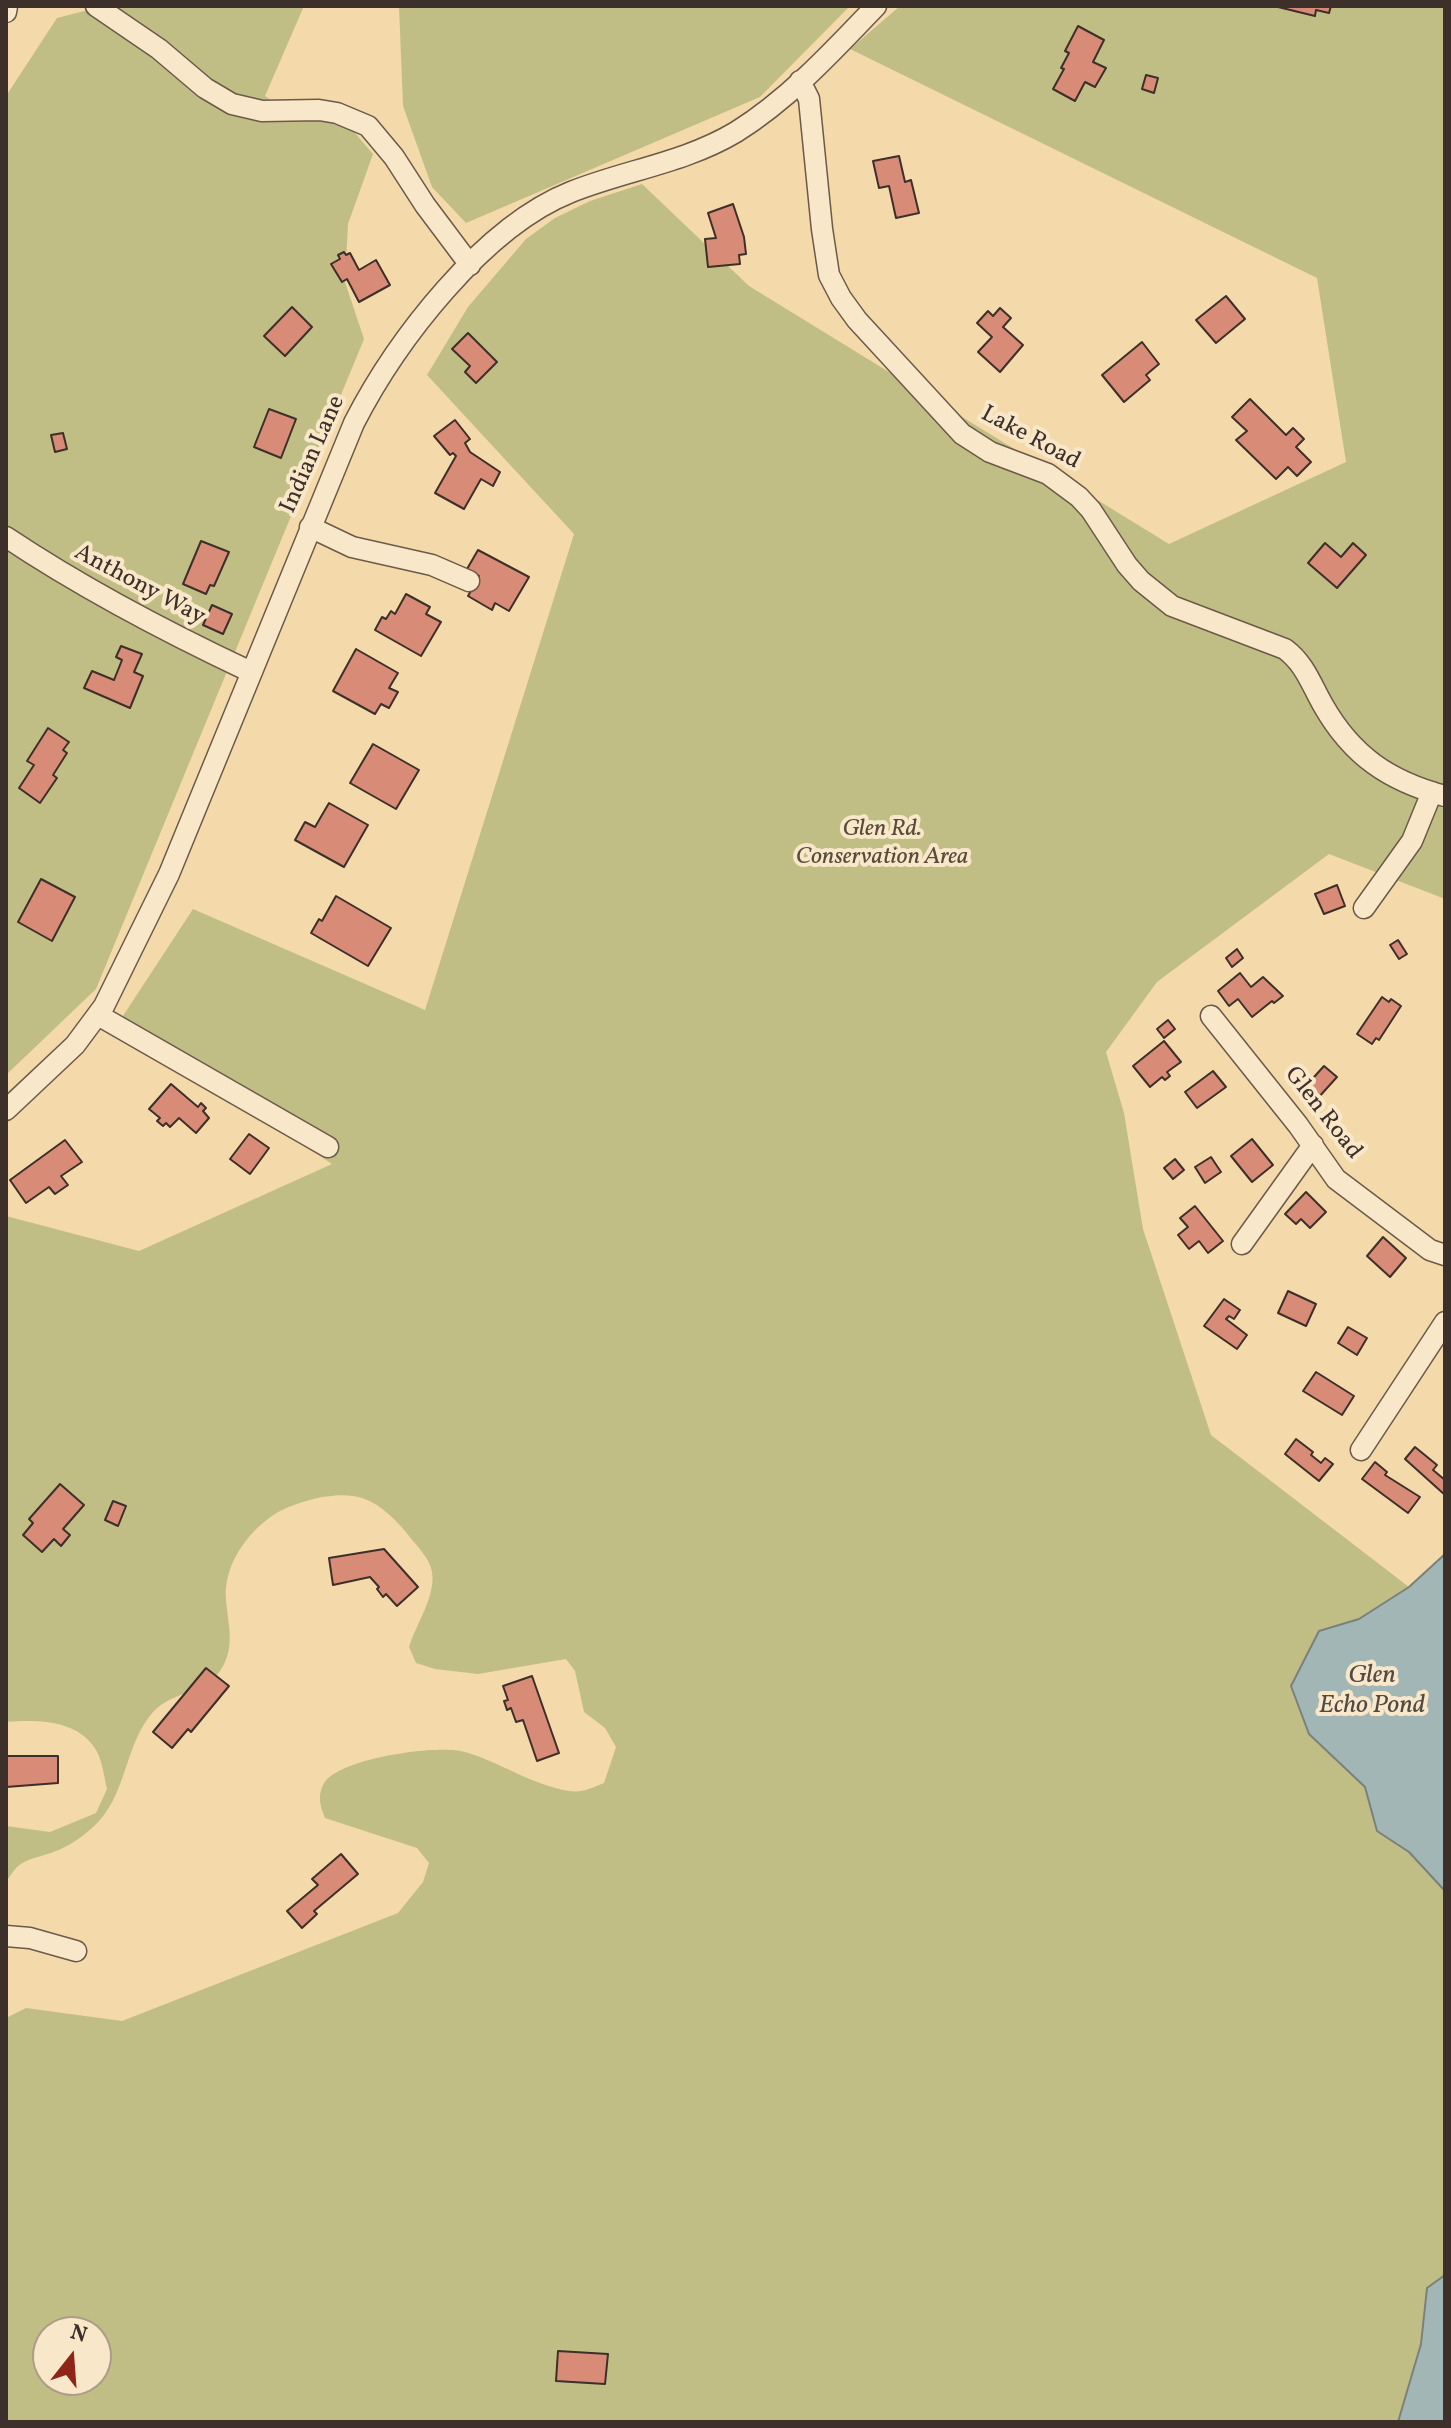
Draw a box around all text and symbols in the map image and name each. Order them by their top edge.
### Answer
street label: Indian Lane [275,392,353,518]
street label: Lake Road [975,401,1085,477]
street label: Anthony Way [68,539,210,633]
park label: Glen Rd. Conservation Area [796,817,968,873]
street label: Glen Road [1277,1062,1367,1166]
water label: Glen Echo Pond [1319,1661,1425,1722]
north arrow [32,2316,112,2396]
text: N [66,2317,91,2352]

